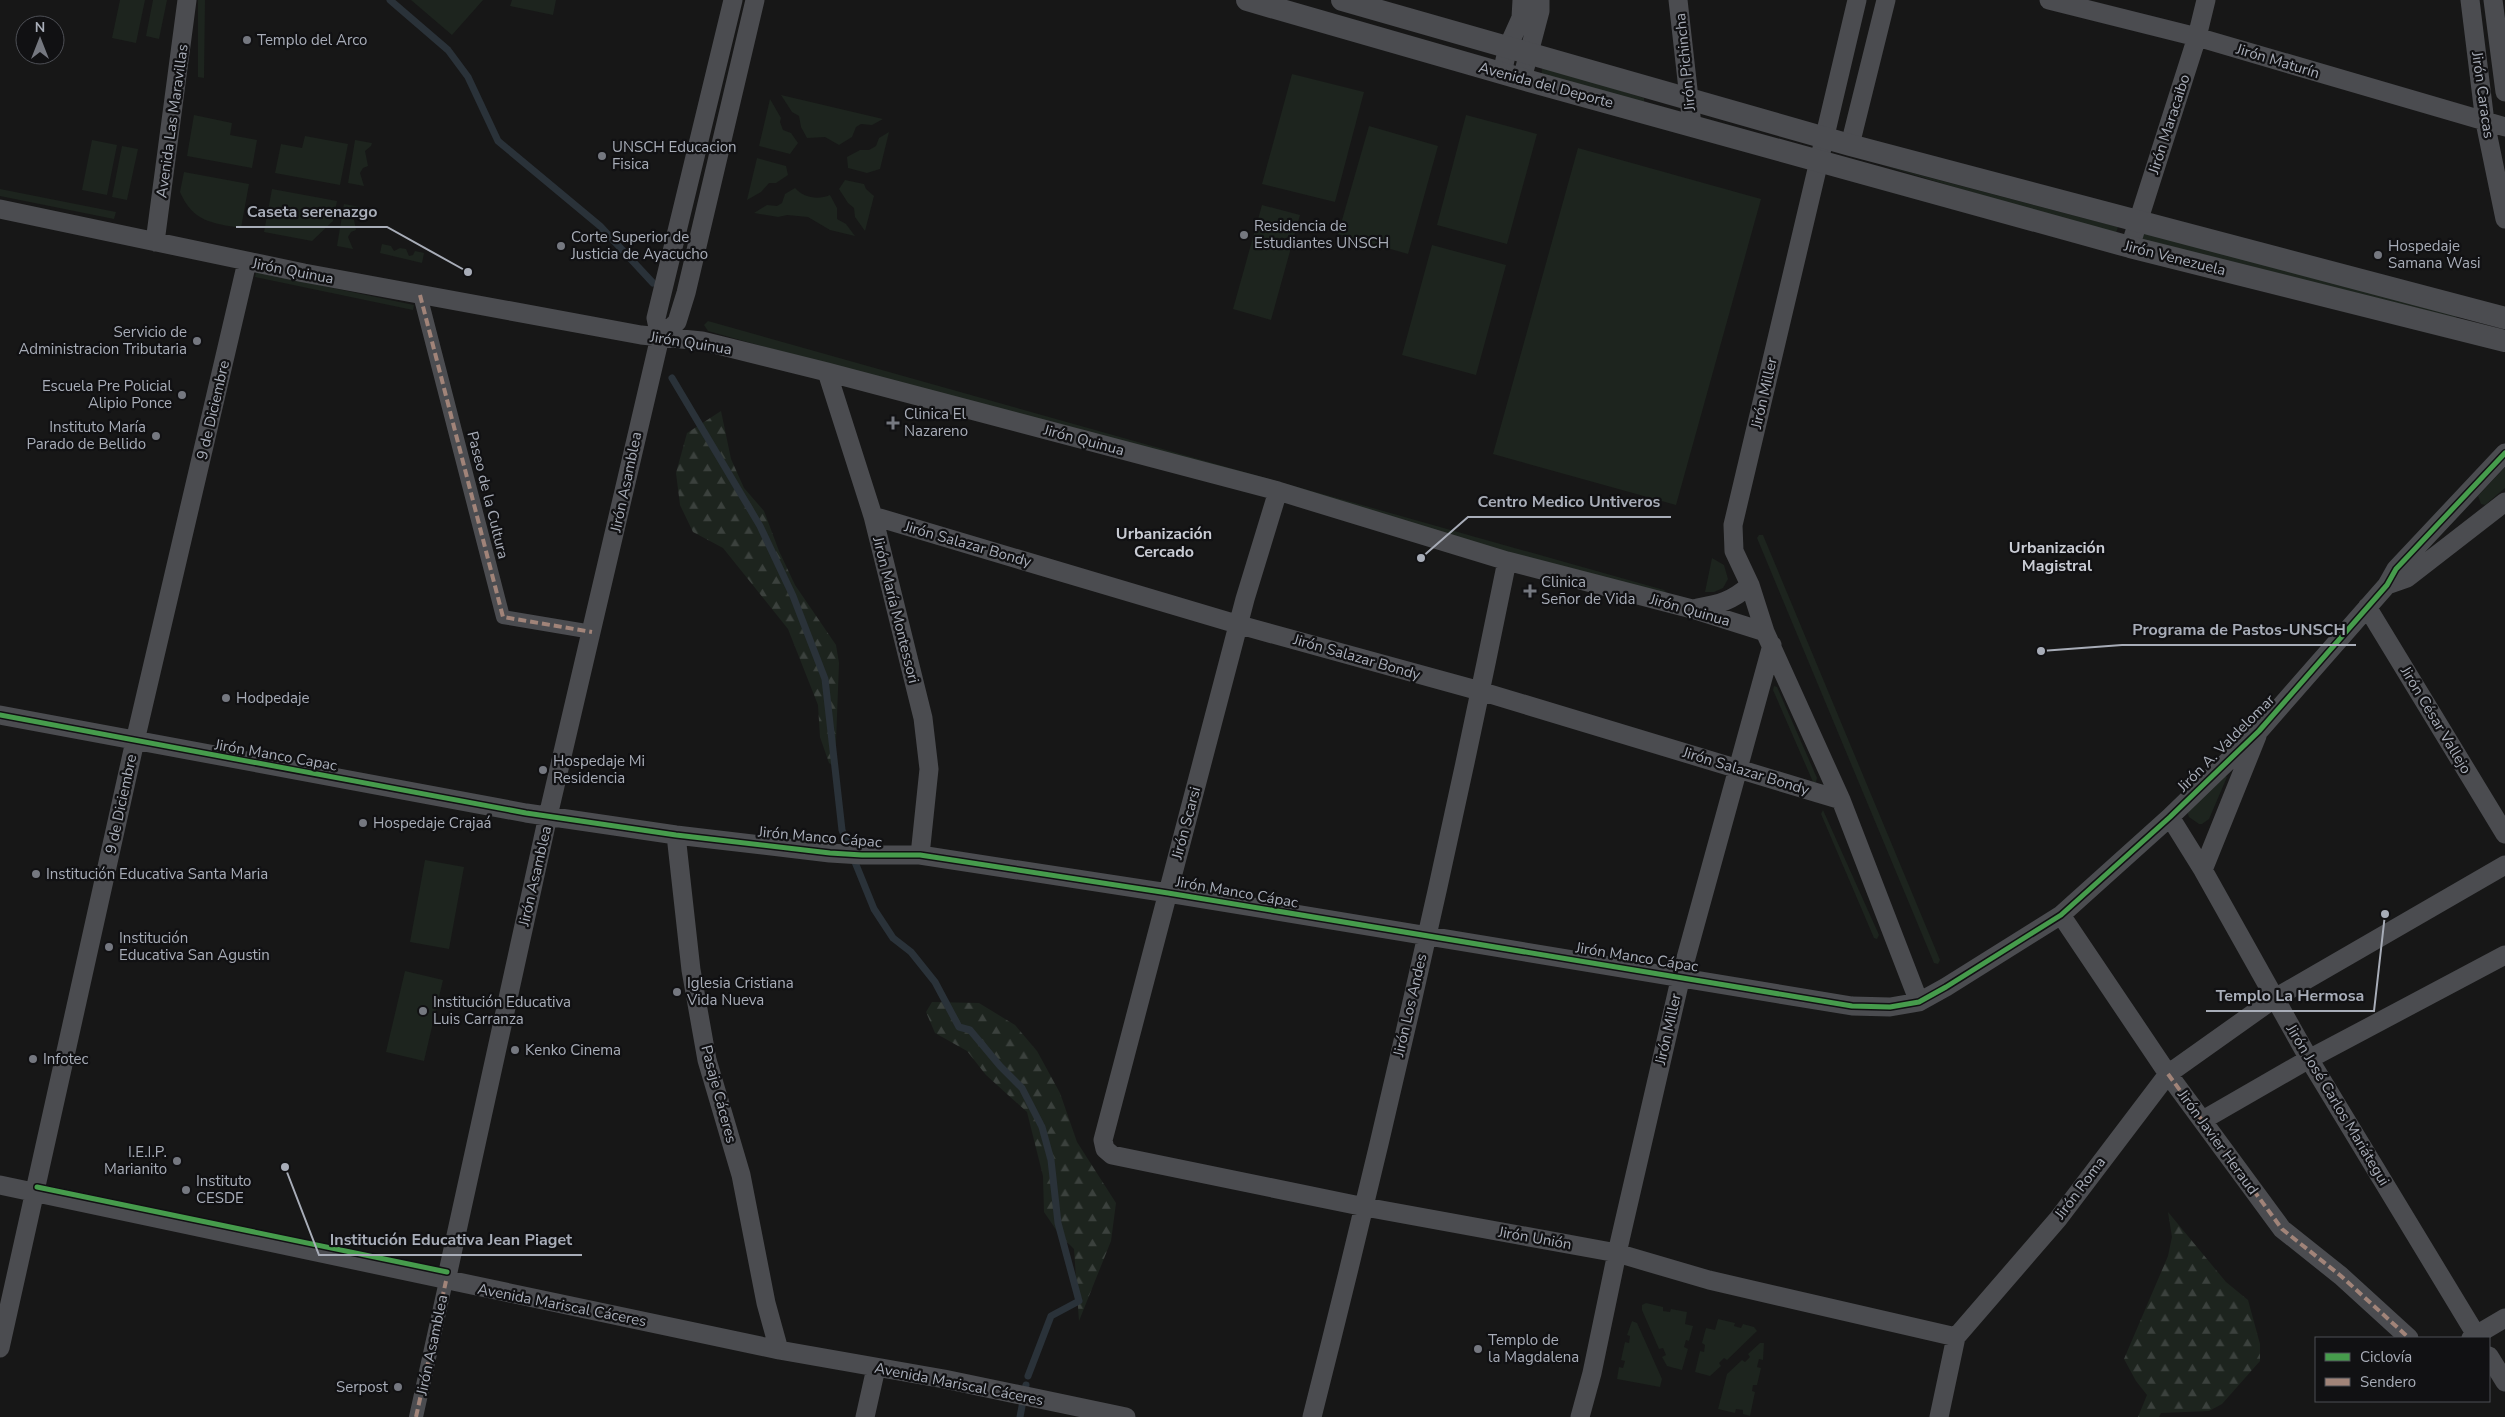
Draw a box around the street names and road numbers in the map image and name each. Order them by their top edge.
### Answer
street label: Jirón Pichincha [1670,12,1700,113]
street label: Jirón Maturín [2233,39,2322,83]
street label: Avenida Las Maravillas [151,43,193,199]
street label: Jirón Caracas [2467,49,2499,140]
street label: Avenida del Deporte [1476,57,1616,113]
street label: Jirón Maracaibo [2143,72,2195,177]
street label: Jirón Venezuela [2121,235,2228,280]
street label: Jirón Quinua [250,253,335,289]
street label: Jirón Quinua [648,327,733,359]
street label: Jirón Miller [1746,355,1782,432]
street label: 9 de Diciembre [192,358,234,462]
street label: Jirón Quinua [1041,419,1126,460]
street label: Paseo de la Cultura [462,429,514,561]
street label: Jirón Asamblea [605,430,646,535]
street label: Jirón Salazar Bondy [901,516,1034,572]
street label: Jirón María Montessori [868,534,924,685]
street label: Jirón Quinua [1647,589,1732,631]
street label: Jirón Salazar Bondy [1290,629,1423,685]
street label: Jirón César Vallejo [2395,662,2476,778]
street label: Jirón A. Valdelomar [2172,689,2280,797]
street label: Jirón Manco Capac [212,734,339,776]
street label: Jirón Salazar Bondy [1679,742,1812,800]
street label: 9 de Diciembre [101,752,141,856]
street label: Jirón Scarsi [1166,784,1205,862]
street label: Jirón Manco Cápac [756,822,883,852]
street label: Jirón Asamblea [514,824,556,929]
street label: Jirón Manco Cápac [1173,871,1300,913]
street label: Jirón Manco Cápac [1573,937,1700,977]
street label: Jirón Los Andes [1388,951,1432,1059]
street label: Jirón Miller [1650,991,1686,1068]
street label: Jirón José Carlos Mariátegui [2281,1020,2394,1189]
street label: Pasaje Cáceres [696,1043,742,1145]
street label: Jirón Javier Heraud [2173,1085,2263,1199]
street label: Jirón Roma [2049,1153,2110,1224]
street label: Jirón Unión [1496,1222,1573,1254]
street label: Avenida Mariscal Cáceres [476,1279,648,1331]
street label: Jirón Asamblea [411,1293,452,1398]
street label: Avenida Mariscal Cáceres [873,1358,1045,1410]

